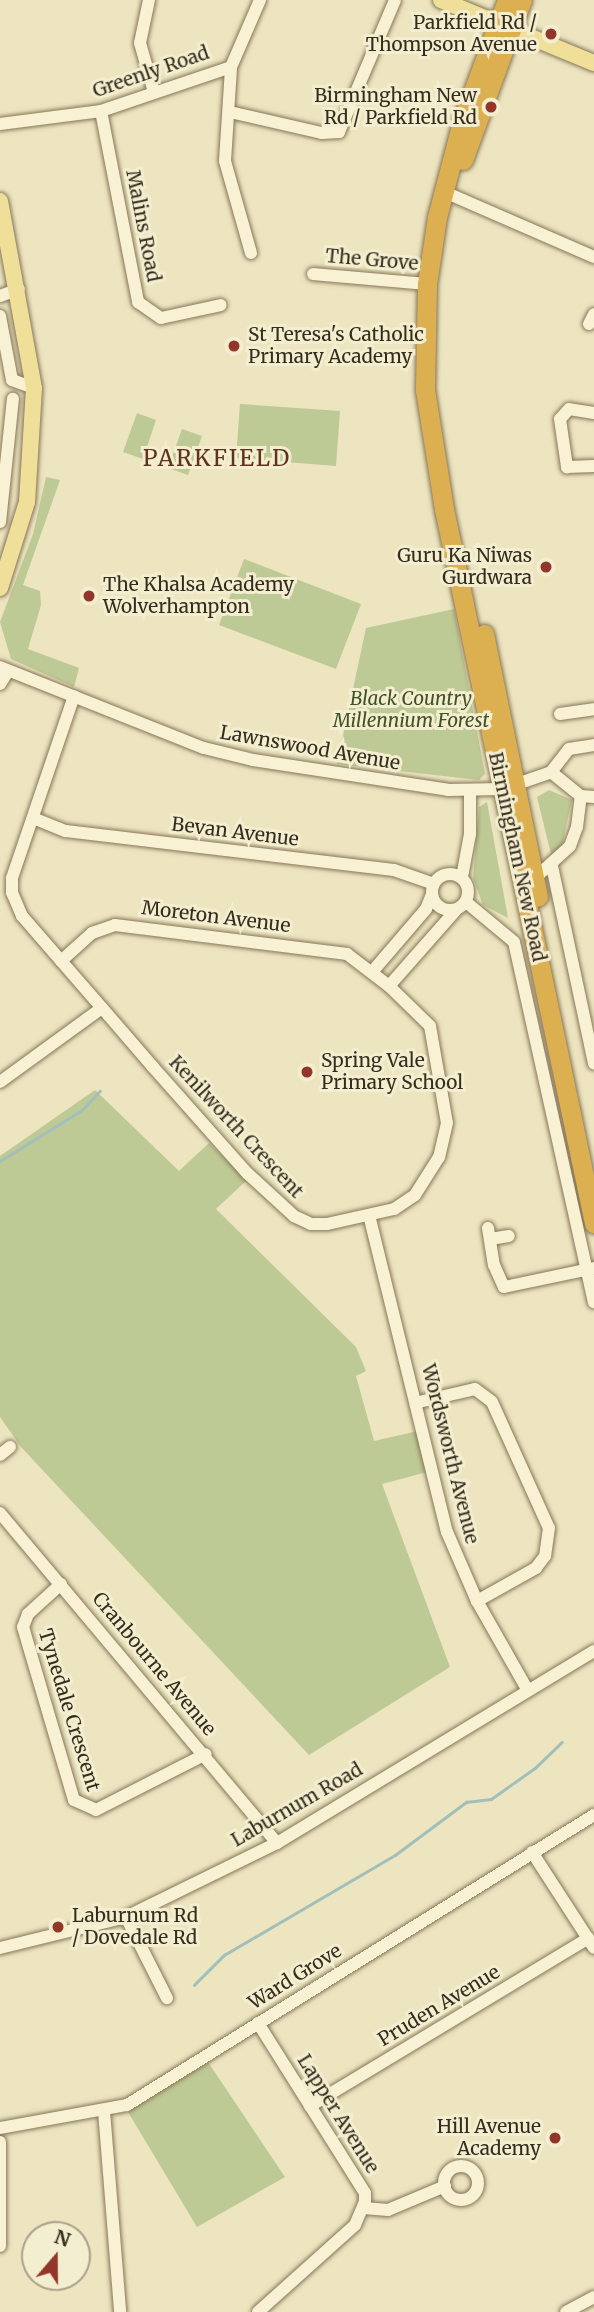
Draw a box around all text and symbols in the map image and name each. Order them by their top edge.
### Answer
place label: Parkfield Rd / Thompson Avenue [366,12,537,56]
marker: Parkfield Rd / Thompson Avenue [543,26,559,42]
street label: Greenly Road [90,41,212,103]
place label: Birmingham New Rd / Parkfield Rd [314,85,477,129]
marker: Birmingham New Rd / Parkfield Rd [483,99,499,115]
street label: Malins Road [121,168,165,284]
street label: The Grove [325,245,419,275]
place label: St Teresa's Catholic Primary Academy [248,324,424,368]
marker: St Teresa's Catholic Primary Academy [226,338,242,354]
district label: PARKFIELD [144,444,290,472]
place label: Guru Ka Niwas Gurdwara [397,545,532,589]
marker: Guru Ka Niwas Gurdwara [538,559,554,575]
place label: The Khalsa Academy Wolverhampton [103,574,294,618]
marker: The Khalsa Academy Wolverhampton [81,588,97,604]
park label: Black Country Millennium Forest [333,688,489,732]
street label: Lawnswood Avenue [218,721,402,775]
street label: Birmingham New Road [484,750,550,964]
street label: Bevan Avenue [170,813,300,851]
street label: Moreton Avenue [140,897,292,937]
place label: Spring Vale Primary School [321,1050,463,1094]
street label: Kenilworth Crescent [164,1051,308,1203]
marker: Spring Vale Primary School [299,1064,315,1080]
street label: Wordsworth Avenue [417,1362,483,1546]
street label: Cranbourne Avenue [87,1588,221,1740]
street label: Tynedale Crescent [33,1626,105,1794]
street label: Laburnum Road [227,1758,367,1852]
place label: Laburnum Rd / Dovedale Rd [72,1905,198,1949]
marker: Laburnum Rd / Dovedale Rd [50,1919,66,1935]
street label: Ward Grove [244,1939,346,2015]
street label: Pruden Avenue [374,1961,504,2051]
street label: Lapper Avenue [292,2050,384,2178]
place label: Hill Avenue Academy [437,2116,541,2160]
marker: Hill Avenue Academy [547,2130,563,2146]
north arrow [21,2221,91,2291]
text: N [51,2224,74,2252]

